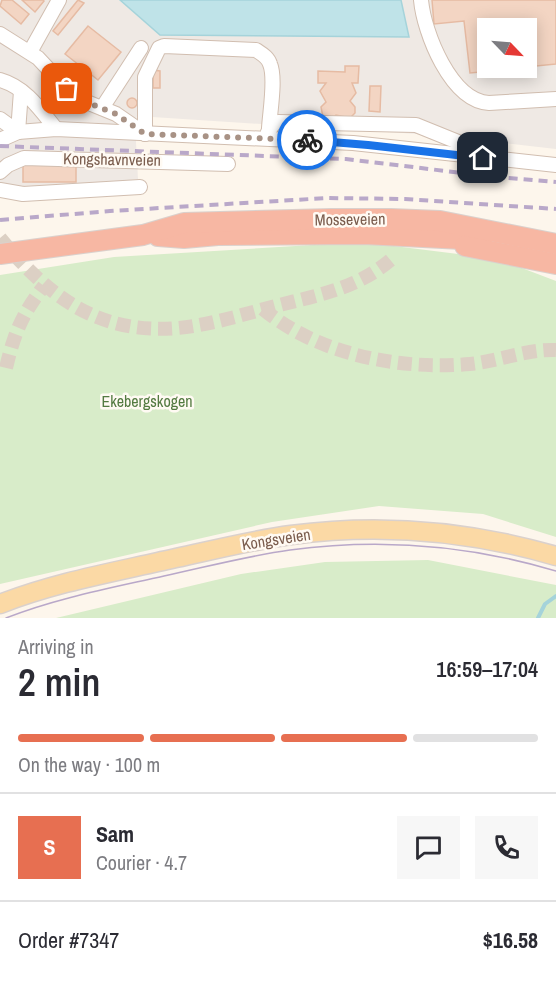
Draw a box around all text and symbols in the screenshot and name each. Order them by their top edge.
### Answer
north arrow [477,18,537,78]
map controls [477,18,537,78]
pin [41,63,92,114]
icon: bag [50,72,83,105]
courier [277,110,337,170]
icon: bike [291,124,324,157]
pin [457,132,508,183]
icon: home [466,141,499,174]
street label: Kongshavnveien [63,147,161,171]
street label: Mosseveien [314,207,386,231]
park label: Ekebergskogen [101,390,193,412]
street label: Kongsveien [240,523,312,555]
text: Arriving in [18,633,94,660]
text: 16:59–17:04 [436,654,538,684]
text: 2 min [18,656,100,708]
text: On the way · 100 m [18,751,160,778]
button: chat [397,816,460,879]
button: phone [475,816,538,879]
text: Sam [96,819,134,849]
text: S [43,832,56,862]
text: Courier · 4.7 [96,849,187,876]
text: Order #7347 [18,925,119,955]
text: $16.58 [483,925,538,955]

